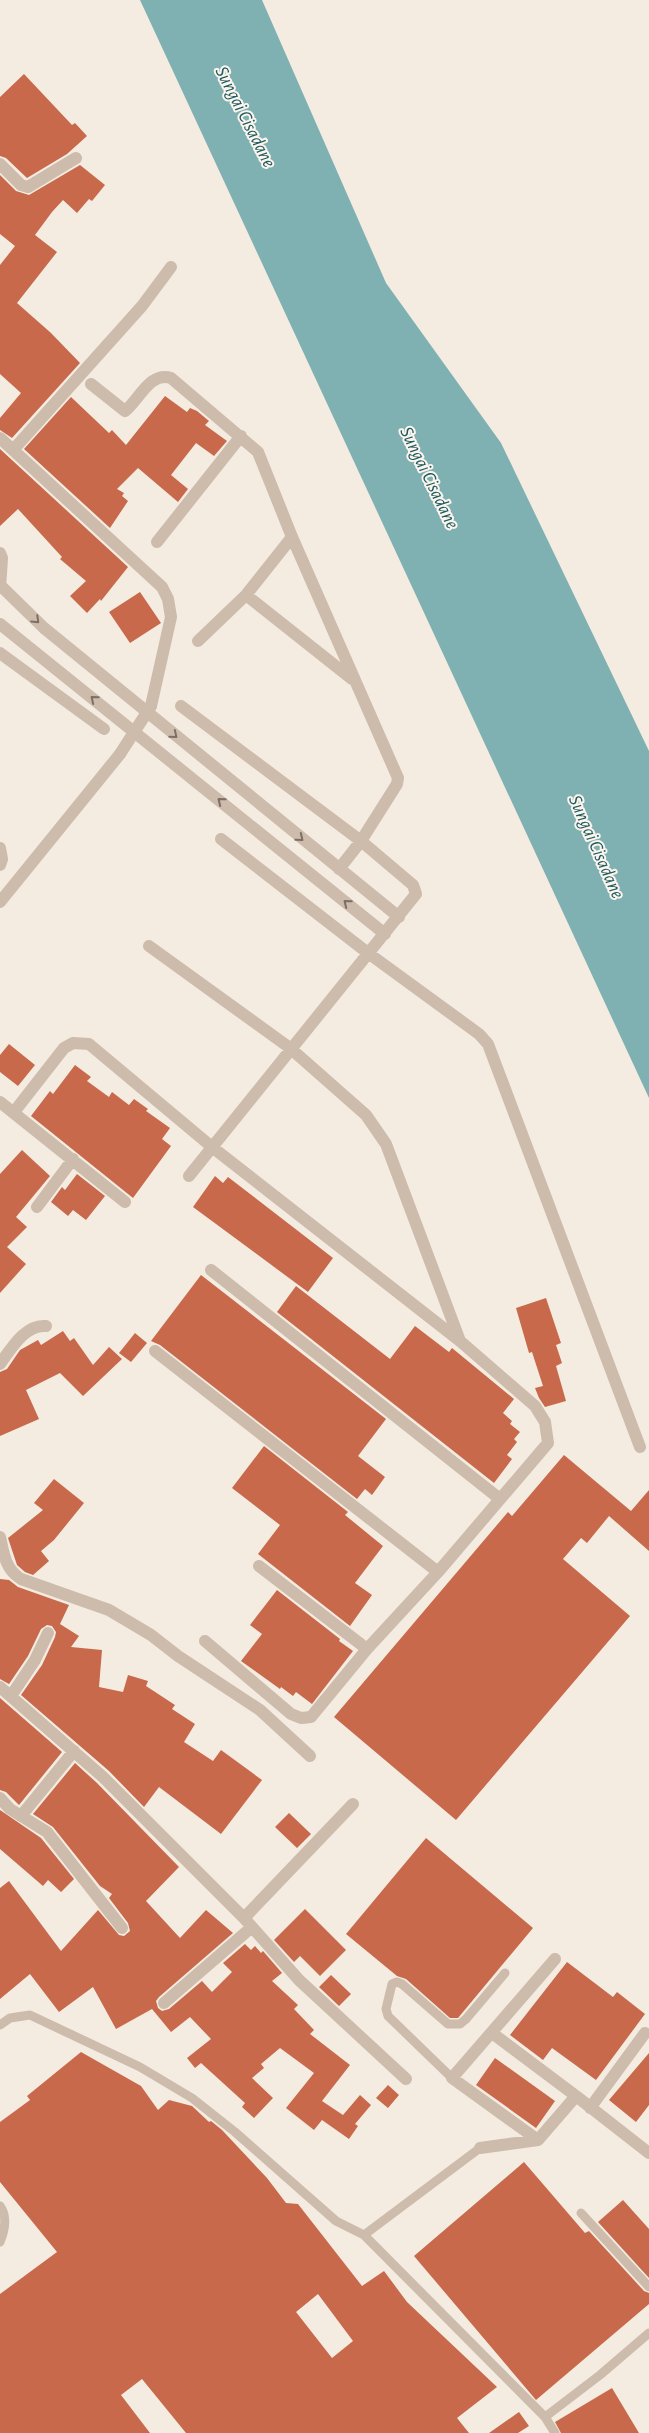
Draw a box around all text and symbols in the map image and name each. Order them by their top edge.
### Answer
water label: Sungai Cisadane [211,63,279,171]
water label: Sungai Cisadane [396,424,462,532]
one-way arrow [30,614,39,623]
one-way arrow [91,696,100,705]
one-way arrow [169,729,178,738]
water label: Sungai Cisadane [565,793,627,901]
one-way arrow [218,799,227,807]
one-way arrow [294,832,303,840]
one-way arrow [344,900,353,909]

